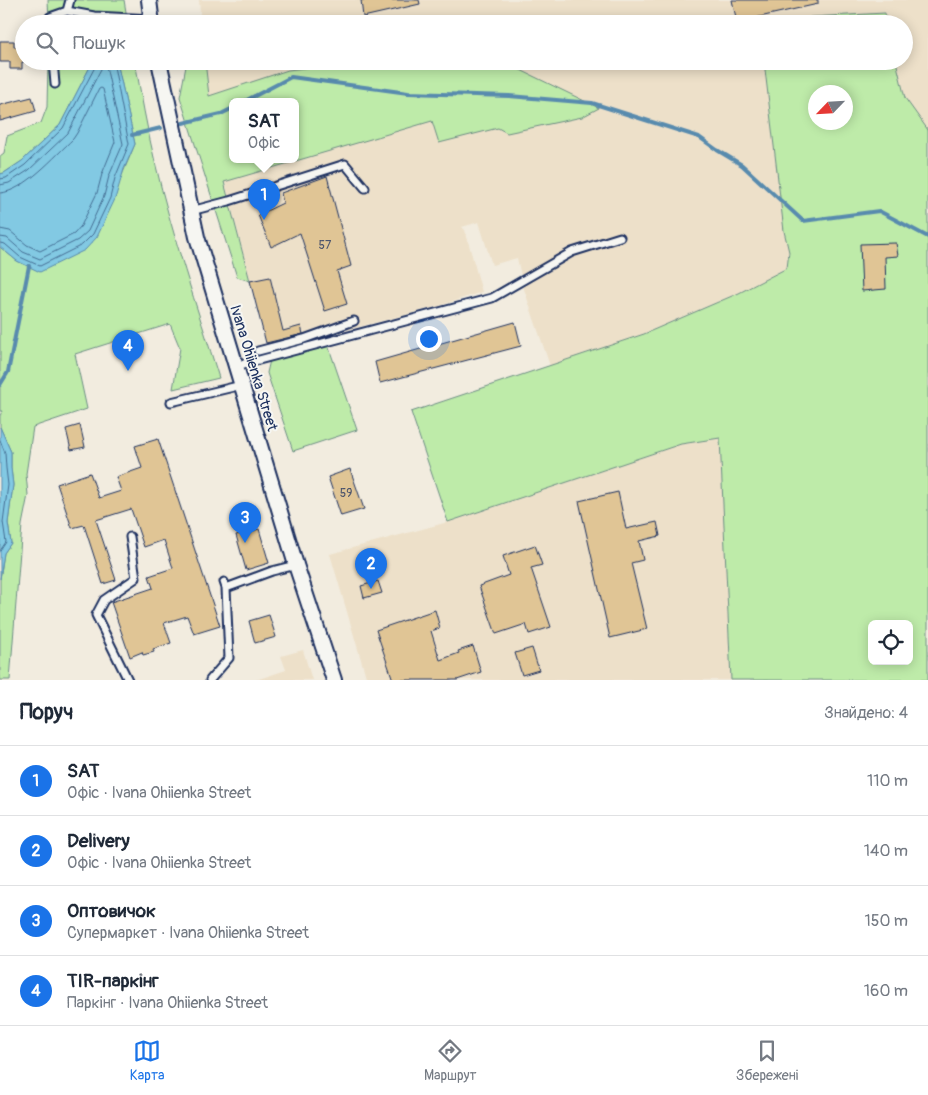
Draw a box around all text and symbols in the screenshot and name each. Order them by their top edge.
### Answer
search box [15,15,913,70]
icon: search [33,29,61,57]
text: Пошук [73,31,126,55]
north arrow [808,85,853,130]
popup [229,98,299,163]
text: SAT [248,109,280,133]
text: Офіс [248,133,280,153]
pin: 1 [248,179,280,220]
house number: 57 [319,238,332,253]
street label: Ivana Ohiienka Street [225,303,282,434]
your location [416,326,442,352]
pin: 4 [112,330,144,371]
house number: 59 [340,486,352,501]
pin: 3 [229,502,261,543]
pin: 2 [355,548,387,589]
map controls [868,620,913,665]
button: locate [868,620,913,665]
text: Поруч [20,699,73,726]
text: Знайдено: 4 [824,703,908,723]
text: SAT [67,759,99,783]
text: 1 [33,771,39,791]
text: 110 m [867,771,908,791]
text: Офіс · Ivana Ohiienka Street [67,783,251,803]
text: Delivery [67,829,130,853]
text: 2 [32,841,40,861]
text: 140 m [864,841,908,861]
text: Офіс · Ivana Ohiienka Street [67,853,251,873]
text: Оптовичок [67,899,156,923]
text: 3 [32,911,40,931]
text: 150 m [864,911,908,931]
text: Супермаркет · Ivana Ohiienka Street [67,923,309,943]
text: TIR-паркінг [67,969,159,993]
text: 4 [31,981,41,1001]
text: 160 m [864,981,908,1001]
text: Паркінг · Ivana Ohiienka Street [67,993,268,1013]
tab: Карта [130,1037,164,1084]
tab: Маршрут [424,1037,477,1084]
tab: Збережені [736,1037,798,1084]

